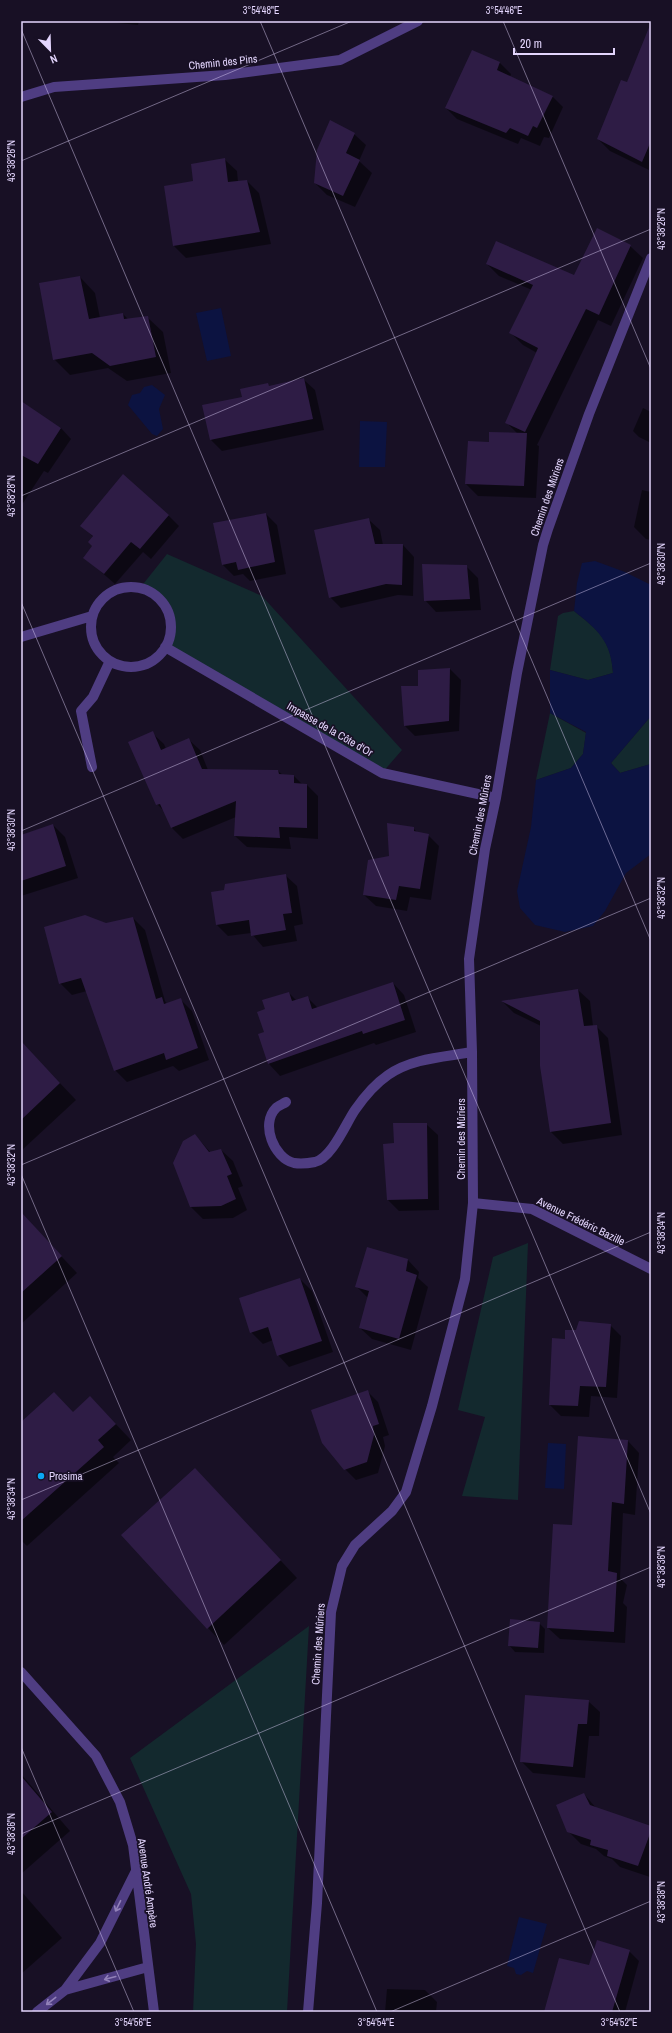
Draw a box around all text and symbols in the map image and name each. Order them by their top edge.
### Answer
text: 3°54'48"E [243,4,279,17]
text: 3°54'46"E [486,4,522,17]
north arrow [30,30,70,70]
scale bar [514,30,614,56]
text: 20 m [520,36,542,52]
text: N [48,51,60,67]
street label: Chemin des Pins [188,51,259,73]
text: 43°38'26"N [5,140,18,182]
text: 43°38'28"N [655,208,668,250]
street label: Chemin des Mûriers [527,456,567,538]
text: 43°38'28"N [5,475,18,517]
text: 43°38'30"N [655,543,668,585]
street label: Impasse de la Côte d'Or [284,699,376,759]
street label: Chemin des Mûriers [465,773,495,856]
text: 43°38'30"N [5,809,18,851]
text: 43°38'32"N [655,877,668,919]
street label: Chemin des Mûriers [454,1098,468,1180]
text: 43°38'32"N [5,1144,18,1186]
street label: Avenue Frédéric Bazille [534,1193,627,1248]
text: 43°38'34"N [655,1212,668,1254]
place label: Prosima [49,1469,83,1483]
marker: Prosima [36,1471,46,1481]
text: 43°38'34"N [5,1478,18,1520]
text: 43°38'36"N [655,1546,668,1588]
street label: Chemin des Mûriers [308,1602,328,1685]
text: 43°38'36"N [5,1813,18,1855]
street label: Avenue André Ampère [135,1836,161,1929]
text: 43°38'38"N [655,1881,668,1923]
one-way arrow [114,1899,121,1911]
one-way arrow [104,1974,117,1982]
one-way arrow [46,1997,57,2005]
text: 3°54'56"E [115,2016,151,2029]
text: 3°54'54"E [358,2016,394,2029]
text: 3°54'52"E [601,2016,637,2029]

